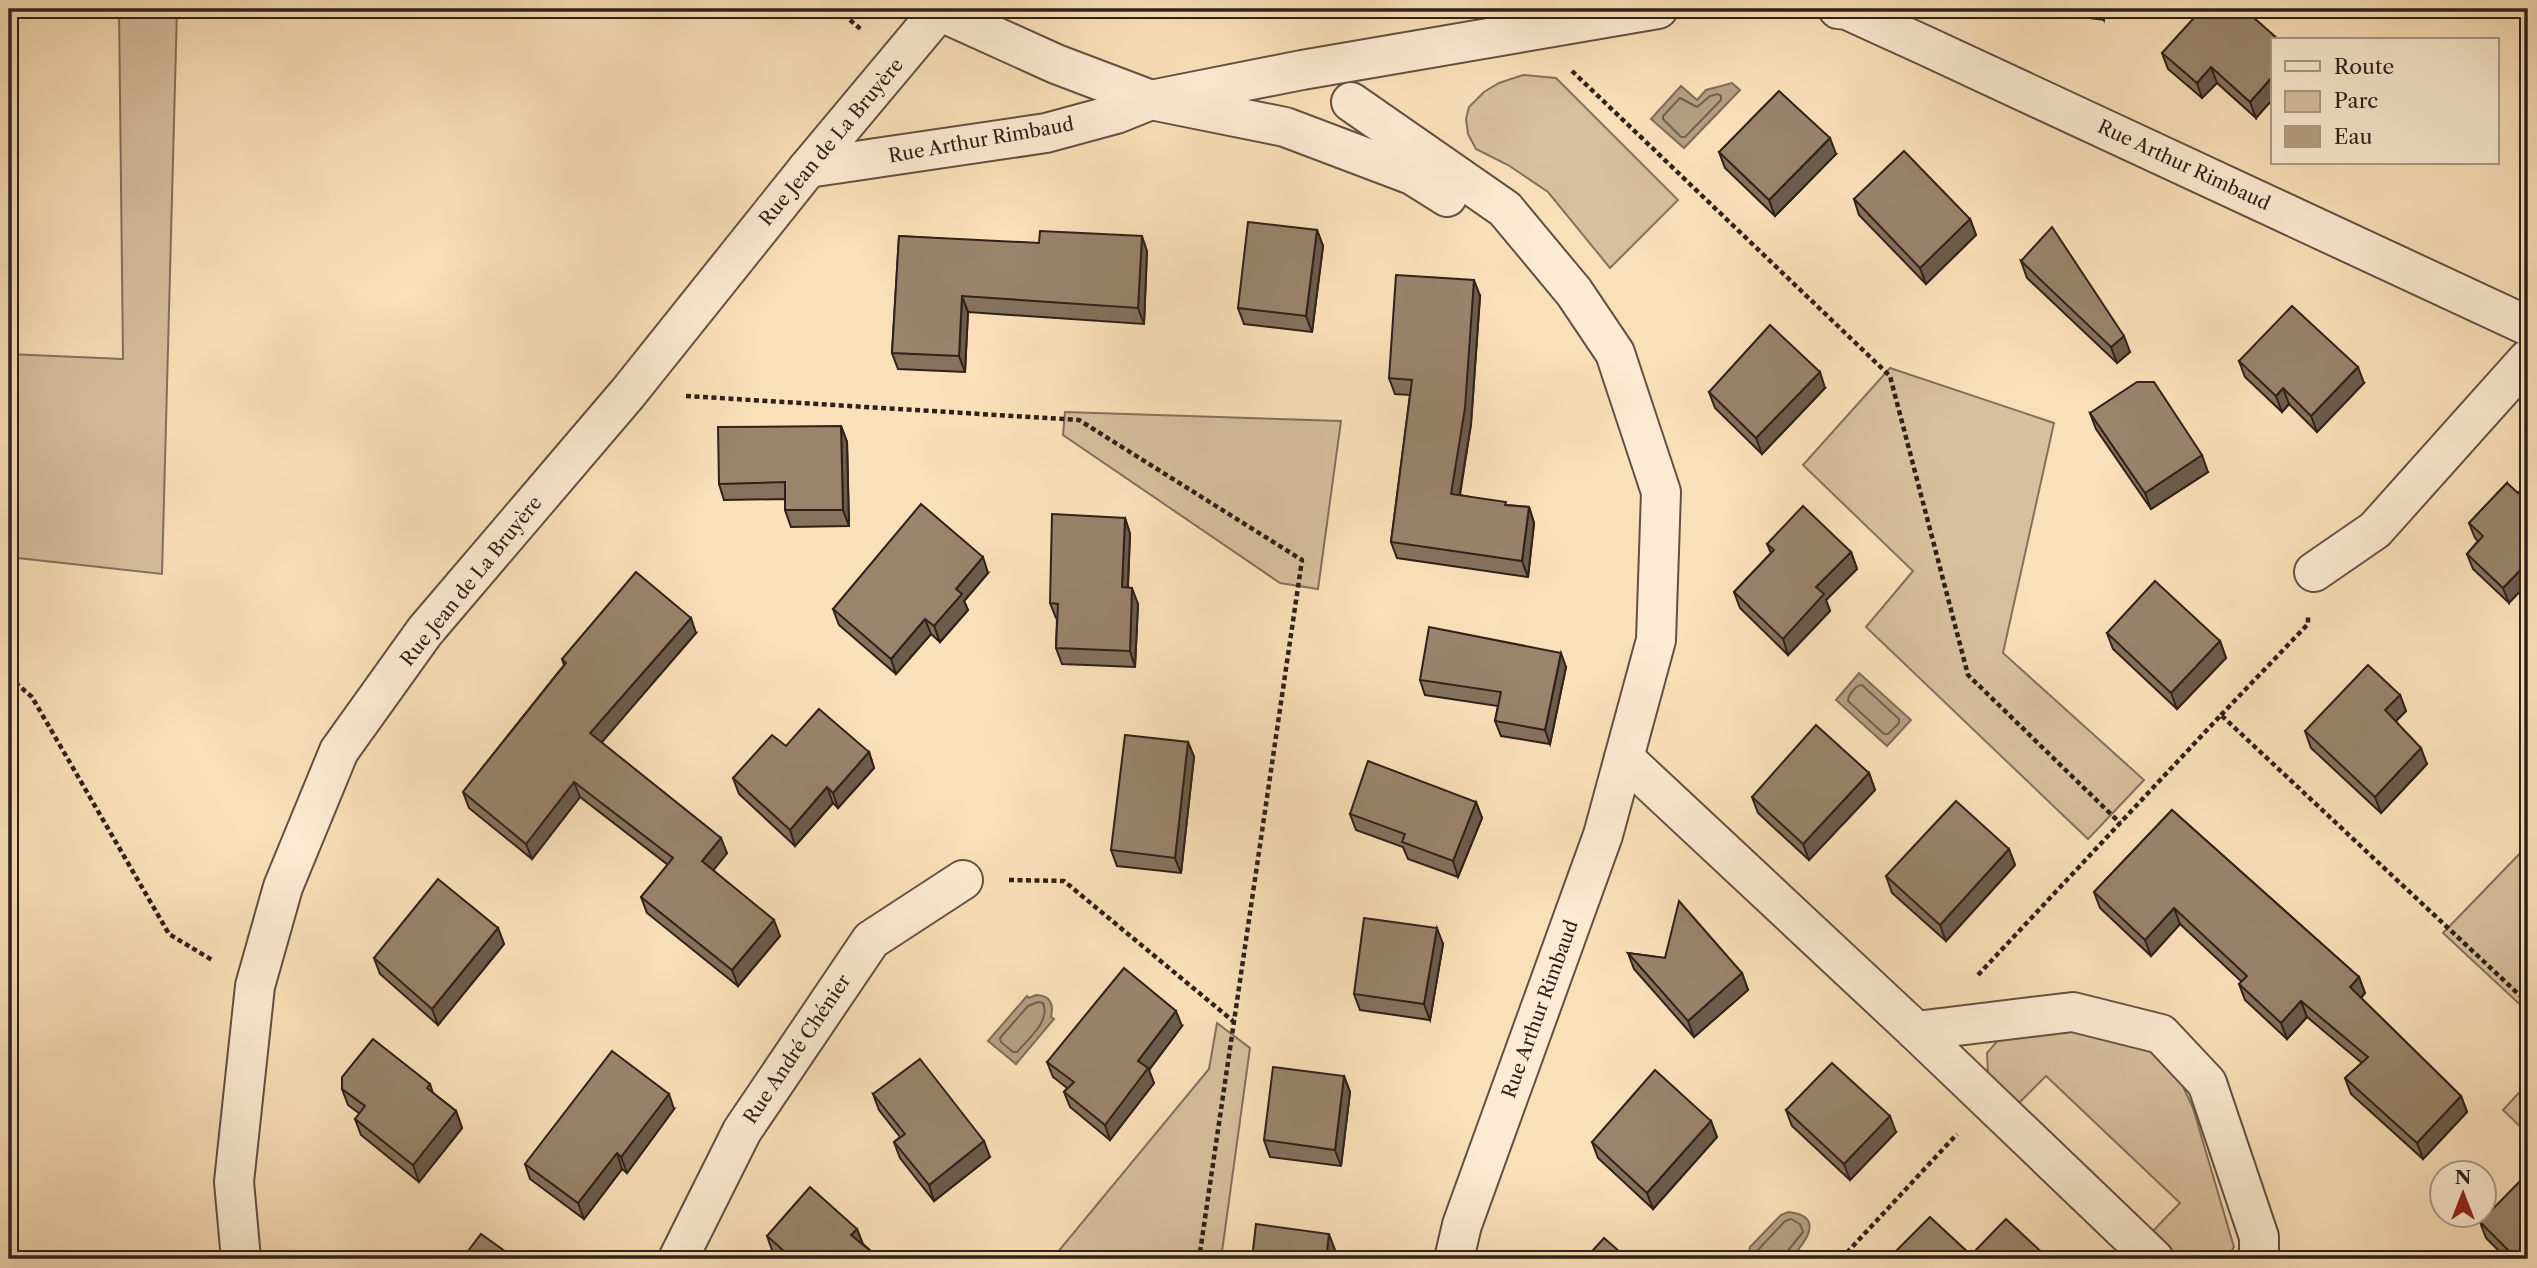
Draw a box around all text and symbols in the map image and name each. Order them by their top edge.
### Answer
legend [2271,38,2498,164]
street label: Rue Jean de La Bruyère [754,53,908,231]
text: Route [2334,54,2394,79]
text: Parc [2334,88,2378,113]
street label: Rue Arthur Rimbaud [887,112,1076,168]
street label: Rue Arthur Rimbaud [2094,115,2274,215]
text: Eau [2334,124,2373,149]
street label: Rue Jean de La Bruyère [395,491,547,671]
street label: Rue Arthur Rimbaud [1497,916,1583,1101]
street label: Rue André Chénier [739,970,855,1128]
north arrow [2428,1160,2498,1230]
text: N [2455,1166,2471,1189]

